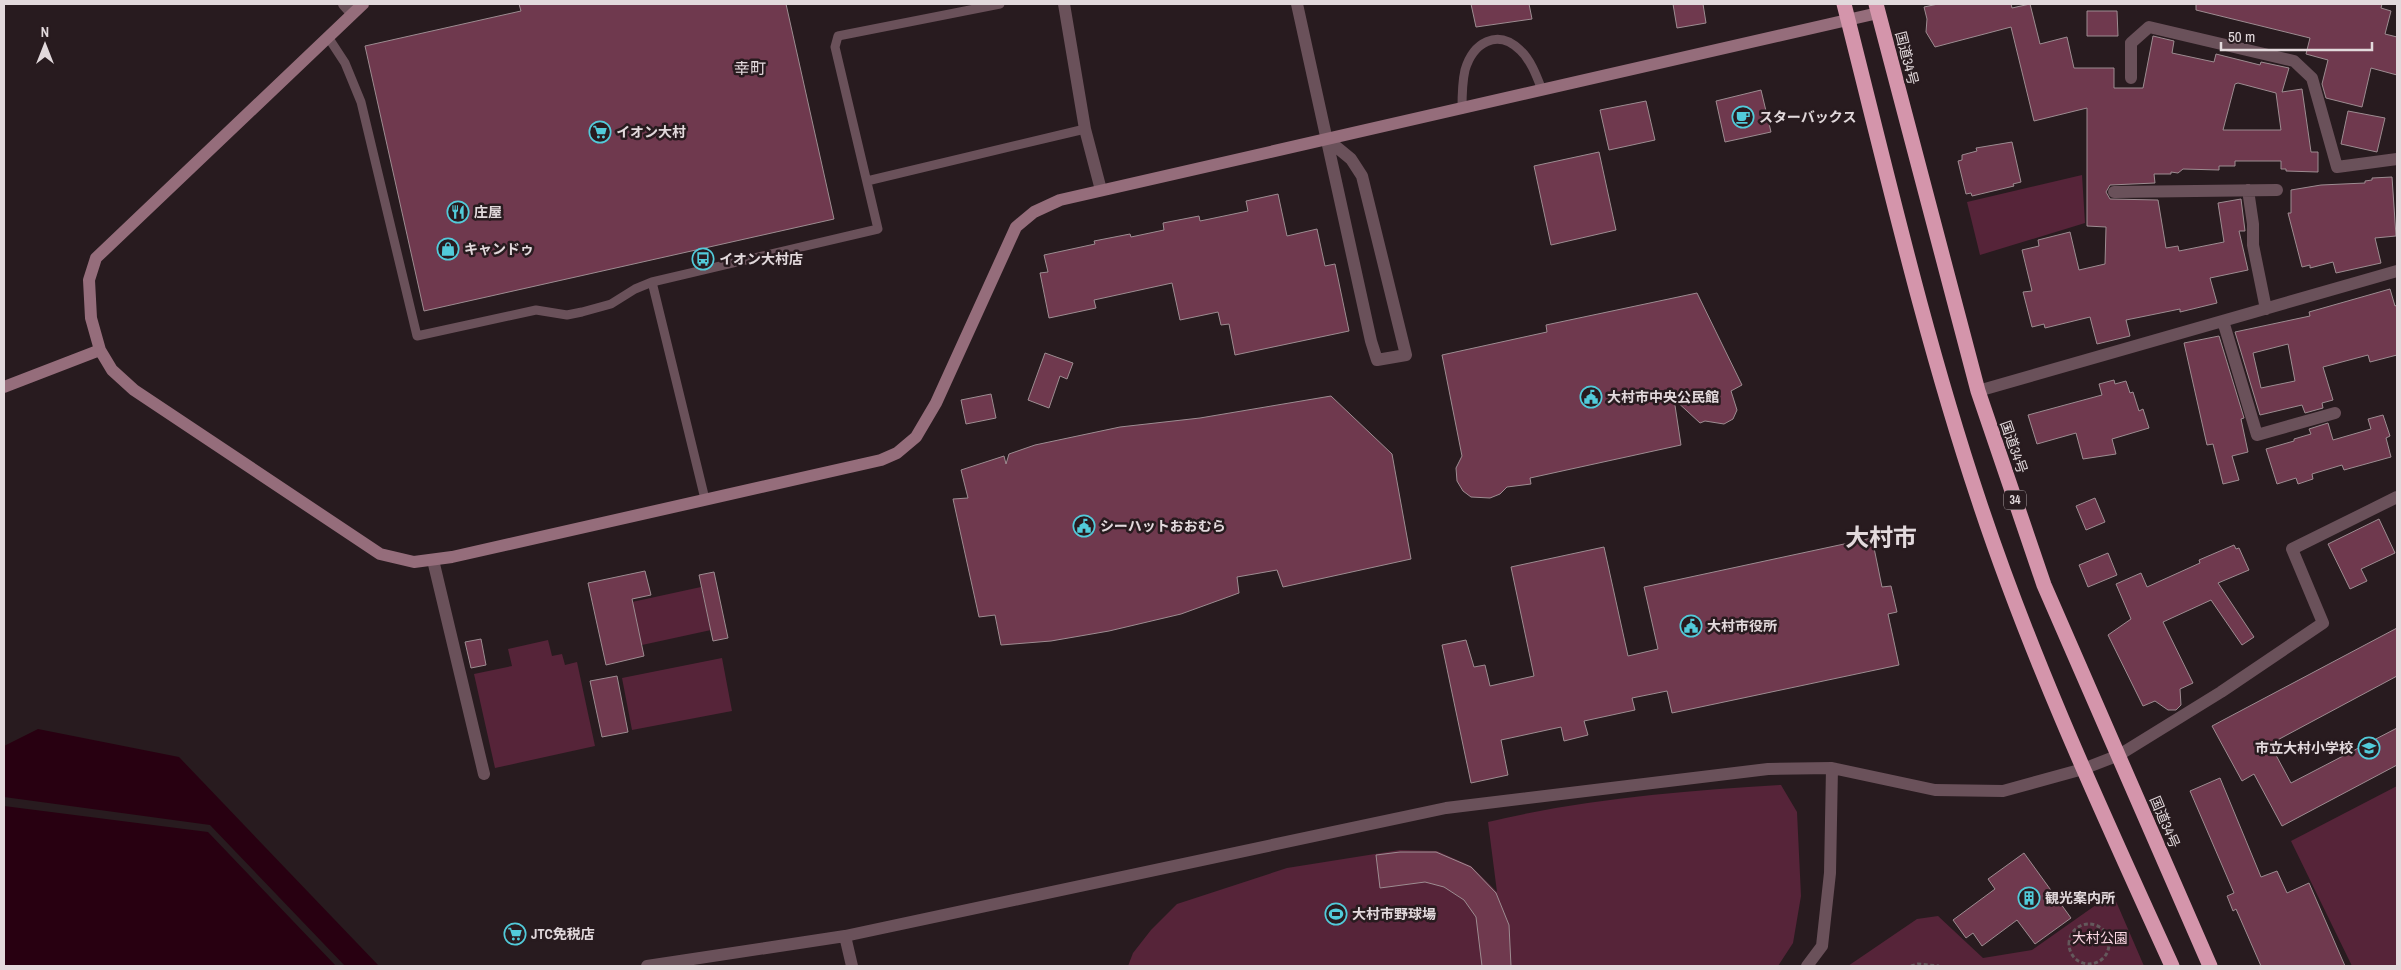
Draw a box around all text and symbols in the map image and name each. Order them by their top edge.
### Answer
north arrow [20,20,70,70]
scale bar [2221,20,2372,52]
text: N [41,23,49,41]
text: 50 m [2228,26,2255,47]
street label: 国道34号 [1892,29,1922,87]
district label: 幸町 [734,57,766,79]
cafe icon: スターバックス [1731,105,1755,129]
place label: スターバックス [1759,108,1856,126]
supermarket icon: イオン大村 [588,120,612,144]
place label: イオン大村 [616,123,686,141]
restaurant icon: 庄屋 [446,200,470,224]
place label: 庄屋 [474,203,502,221]
shop icon: キャンドゥ [436,237,460,261]
place label: キャンドゥ [464,240,534,258]
bus stop icon: イオン大村店 [691,247,715,271]
place label: イオン大村店 [719,250,803,268]
public building icon: 大村市中央公民館 [1579,385,1603,409]
place label: 大村市中央公民館 [1607,388,1719,406]
street label: 国道34号 [1997,418,2031,476]
road number: 34 [2004,490,2026,510]
public building icon: シーハットおおむら [1072,514,1096,538]
place label: シーハットおおむら [1100,517,1226,535]
district label: 大村市 [1845,521,1917,553]
public building icon: 大村市役所 [1679,614,1703,638]
place label: 大村市役所 [1707,617,1777,635]
school or university icon: 市立大村小学校 [2357,736,2381,760]
place label: 市立大村小学校 [2255,739,2353,757]
street label: 国道34号 [2146,793,2184,851]
building icon: 観光案内所 [2017,886,2041,910]
place label: 観光案内所 [2045,889,2115,907]
sports icon: 大村市野球場 [1324,902,1348,926]
place label: 大村市野球場 [1352,905,1436,923]
supermarket icon: JTC免税店 [503,922,527,946]
place label: JTC免税店 [531,925,595,943]
park label: 大村公園 [2072,929,2128,947]

